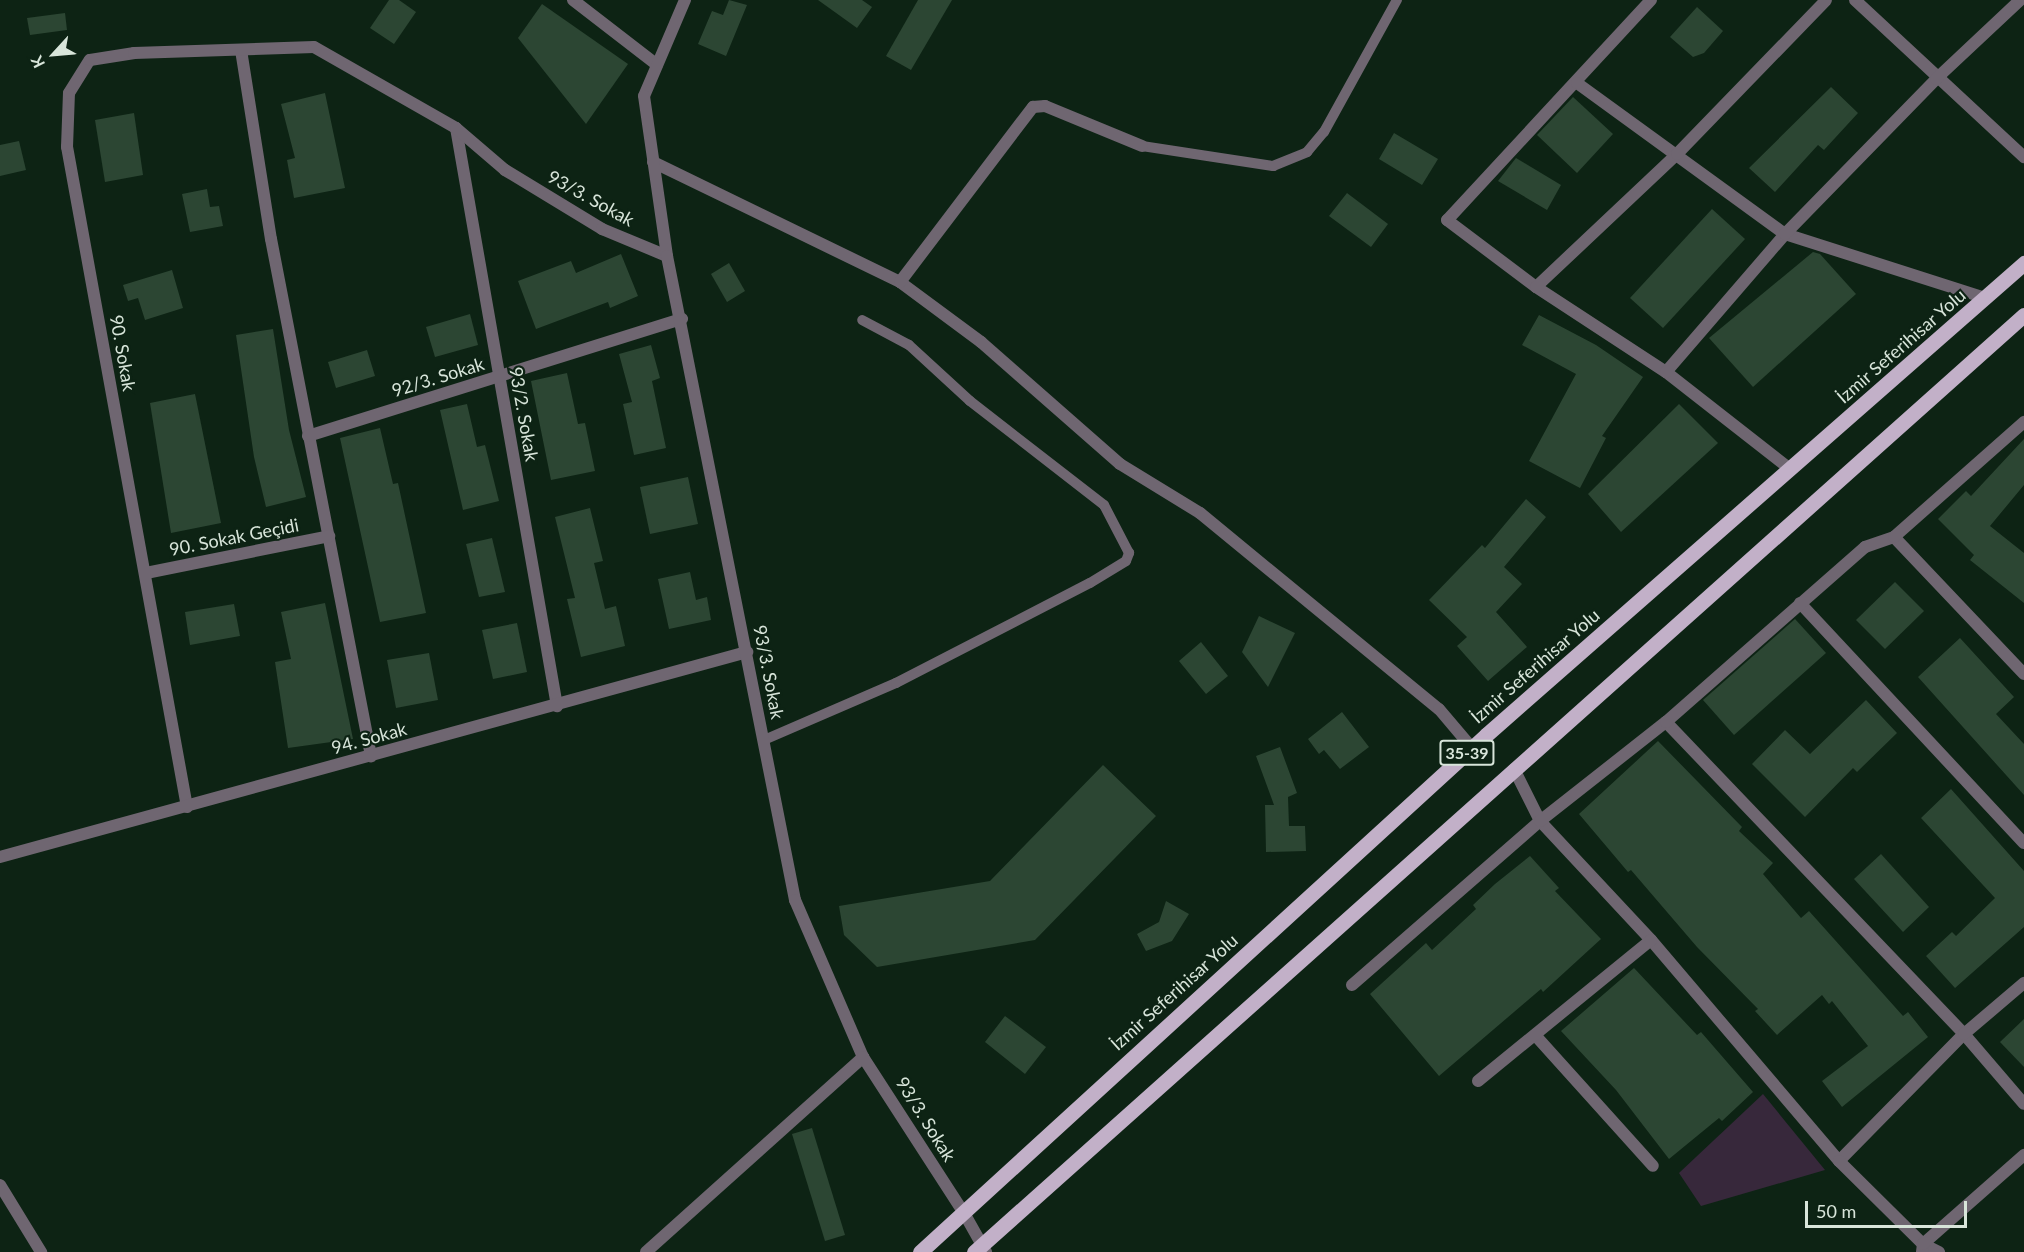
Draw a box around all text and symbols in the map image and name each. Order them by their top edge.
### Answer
north arrow [24,24,84,84]
text: K [26,53,48,71]
street label: 93/3. Sokak [544,165,638,231]
street label: İzmir Seferihisar Yolu [1832,284,1970,408]
street label: 90. Sokak [106,313,140,393]
street label: 92/3. Sokak [389,353,487,401]
street label: 93/2. Sokak [505,365,543,463]
street label: 90. Sokak Geçidi [167,514,301,560]
street label: İzmir Seferihisar Yolu [1466,604,1604,728]
street label: 93/3. Sokak [749,623,789,721]
street label: 94. Sokak [329,718,409,758]
road number: 35-39 [1438,740,1496,766]
street label: İzmir Seferihisar Yolu [1106,929,1242,1055]
street label: 93/3. Sokak [892,1073,960,1165]
scale bar [1808,1189,1970,1227]
text: 50 m [1816,1200,1856,1222]

